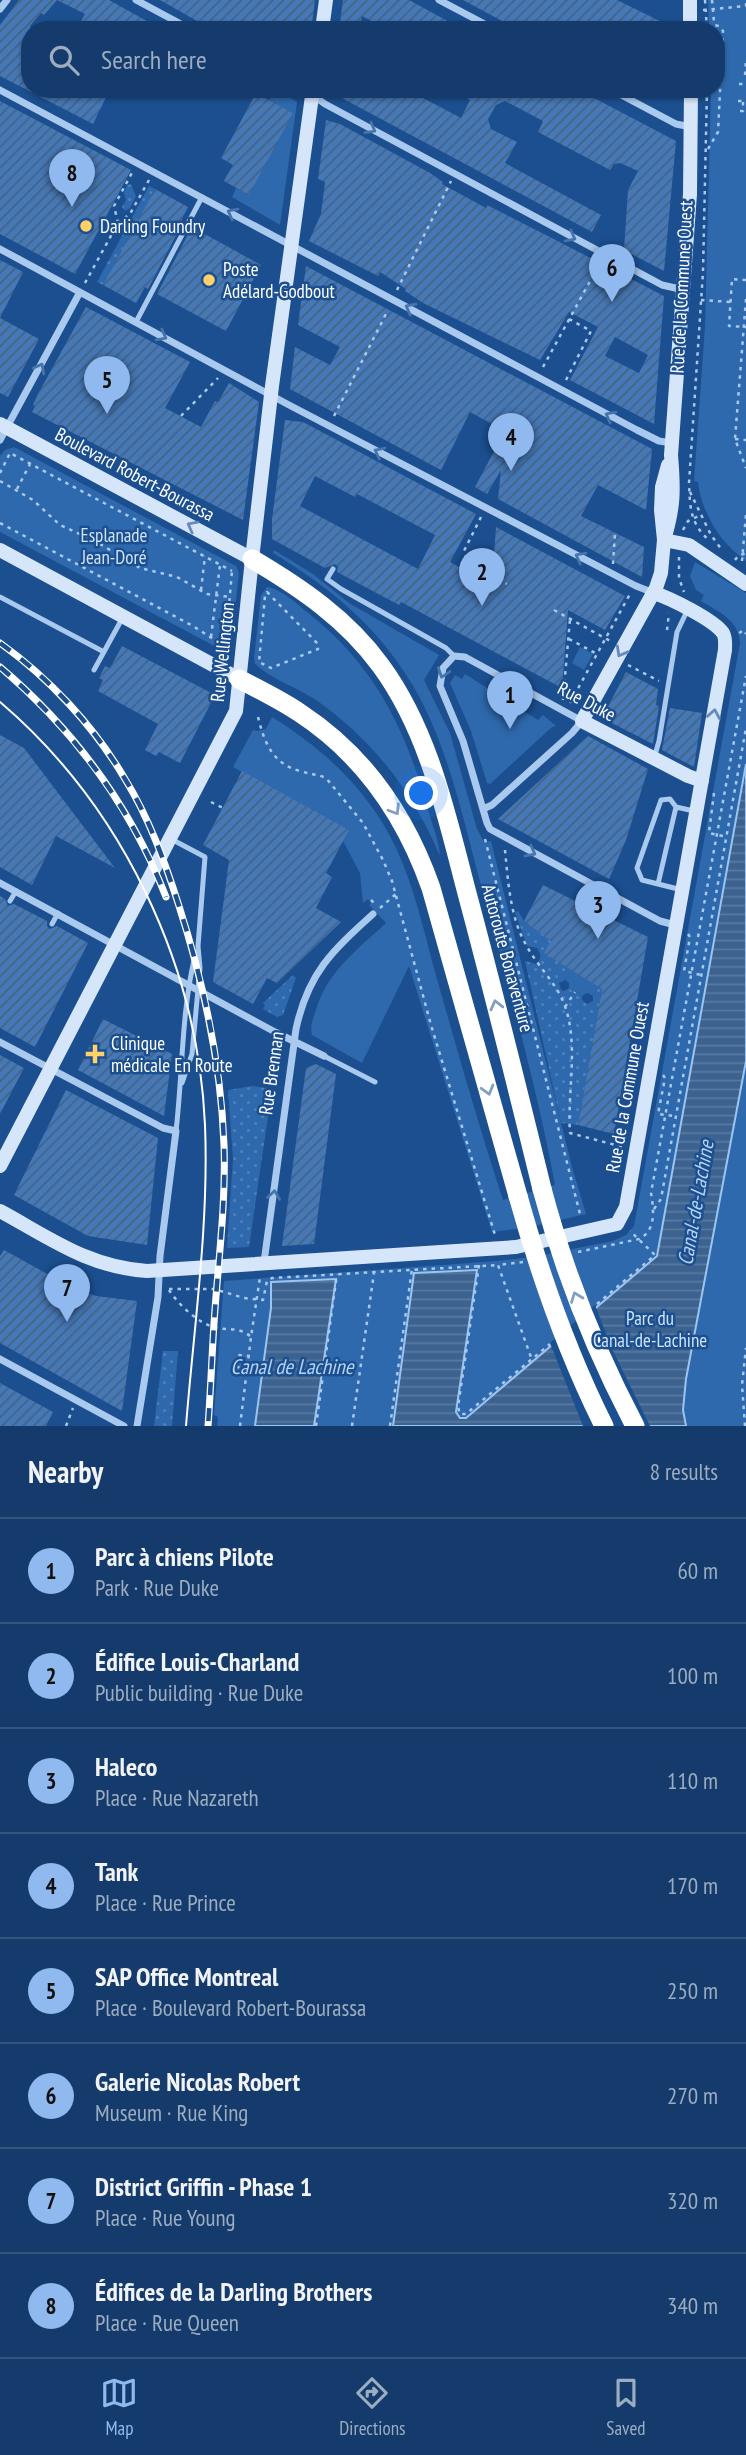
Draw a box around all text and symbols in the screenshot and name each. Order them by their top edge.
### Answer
search box [21,21,725,98]
icon: search [45,41,83,79]
text: Search here [101,43,207,76]
one-way arrow [364,121,376,134]
pin: 8 [49,149,95,207]
street label: Rue de la Commune Ouest [664,199,698,374]
one-way arrow [226,208,239,221]
place label: Darling Foundry [100,214,206,238]
marker: Darling Foundry [78,218,94,234]
one-way arrow [564,229,577,242]
pin: 6 [589,244,635,302]
place label: Poste Adélard-Godbout [223,257,336,303]
marker: Poste Adélard-Godbout [201,272,217,288]
one-way arrow [405,303,417,316]
one-way arrow [155,327,167,341]
pin: 5 [84,356,130,414]
one-way arrow [31,363,45,375]
one-way arrow [605,411,618,424]
pin: 4 [488,413,534,471]
street label: Boulevard Robert-Bourassa [51,422,219,526]
one-way arrow [374,446,386,460]
one-way arrow [186,521,199,534]
park label: Esplanade Jean-Doré [80,523,148,569]
pin: 2 [459,548,505,606]
one-way arrow [575,552,587,565]
street label: Rue Wellington [205,601,239,703]
one-way arrow [616,645,629,658]
one-way arrow [437,667,452,679]
pin: 1 [487,671,533,729]
street label: Rue Duke [554,676,620,726]
one-way arrow [706,708,721,720]
your location [404,776,438,810]
one-way arrow [387,802,400,815]
one-way arrow [523,844,536,857]
street label: Autoroute Bonaventure [477,881,539,1035]
pin: 3 [575,881,621,939]
one-way arrow [490,999,504,1011]
street label: Rue de la Commune Ouest [600,999,654,1174]
street label: Rue Brennan [253,1030,289,1116]
place label: Clinique médicale En Route [111,1031,233,1077]
marker: Clinique médicale En Route [85,1044,105,1064]
one-way arrow [480,1084,494,1096]
water label: Canal-de-Lachine [671,1137,720,1267]
one-way arrow [266,1189,281,1201]
pin: 7 [44,1264,90,1322]
one-way arrow [570,1292,584,1304]
park label: Parc du Canal-de-Lachine [593,1306,707,1352]
water label: Canal de Lachine [231,1353,355,1380]
text: Nearby [28,1452,103,1491]
text: 8 results [650,1457,718,1486]
text: Parc à chiens Pilote [95,1540,274,1573]
text: 1 [46,1556,57,1585]
text: 60 m [677,1556,718,1585]
text: Park · Rue Duke [95,1573,219,1602]
text: Édifice Louis-Charland [95,1645,299,1678]
text: 2 [46,1661,57,1690]
text: 100 m [667,1661,718,1690]
text: Public building · Rue Duke [95,1678,303,1707]
text: Haleco [95,1750,157,1783]
text: 3 [46,1766,57,1795]
text: 110 m [667,1766,718,1795]
text: Place · Rue Nazareth [95,1783,259,1812]
text: Tank [95,1855,138,1888]
text: 4 [46,1871,57,1900]
text: 170 m [667,1871,718,1900]
text: Place · Rue Prince [95,1888,236,1917]
text: SAP Office Montreal [95,1960,278,1993]
text: 5 [46,1976,57,2005]
text: 250 m [667,1976,718,2005]
text: Place · Boulevard Robert-Bourassa [95,1993,366,2022]
text: Galerie Nicolas Robert [95,2065,300,2098]
text: 6 [46,2081,57,2110]
text: 270 m [667,2081,718,2110]
text: Museum · Rue King [95,2098,248,2127]
text: District Griffin - Phase 1 [95,2170,312,2203]
text: 7 [46,2186,57,2215]
text: 320 m [667,2186,718,2215]
text: Place · Rue Young [95,2203,235,2232]
text: Édifices de la Darling Brothers [95,2275,372,2308]
text: 8 [46,2291,57,2320]
text: 340 m [667,2291,718,2320]
text: Place · Rue Queen [95,2308,239,2337]
tab: Map [100,2374,138,2440]
tab: Directions [339,2374,405,2440]
tab: Saved [606,2374,646,2440]

